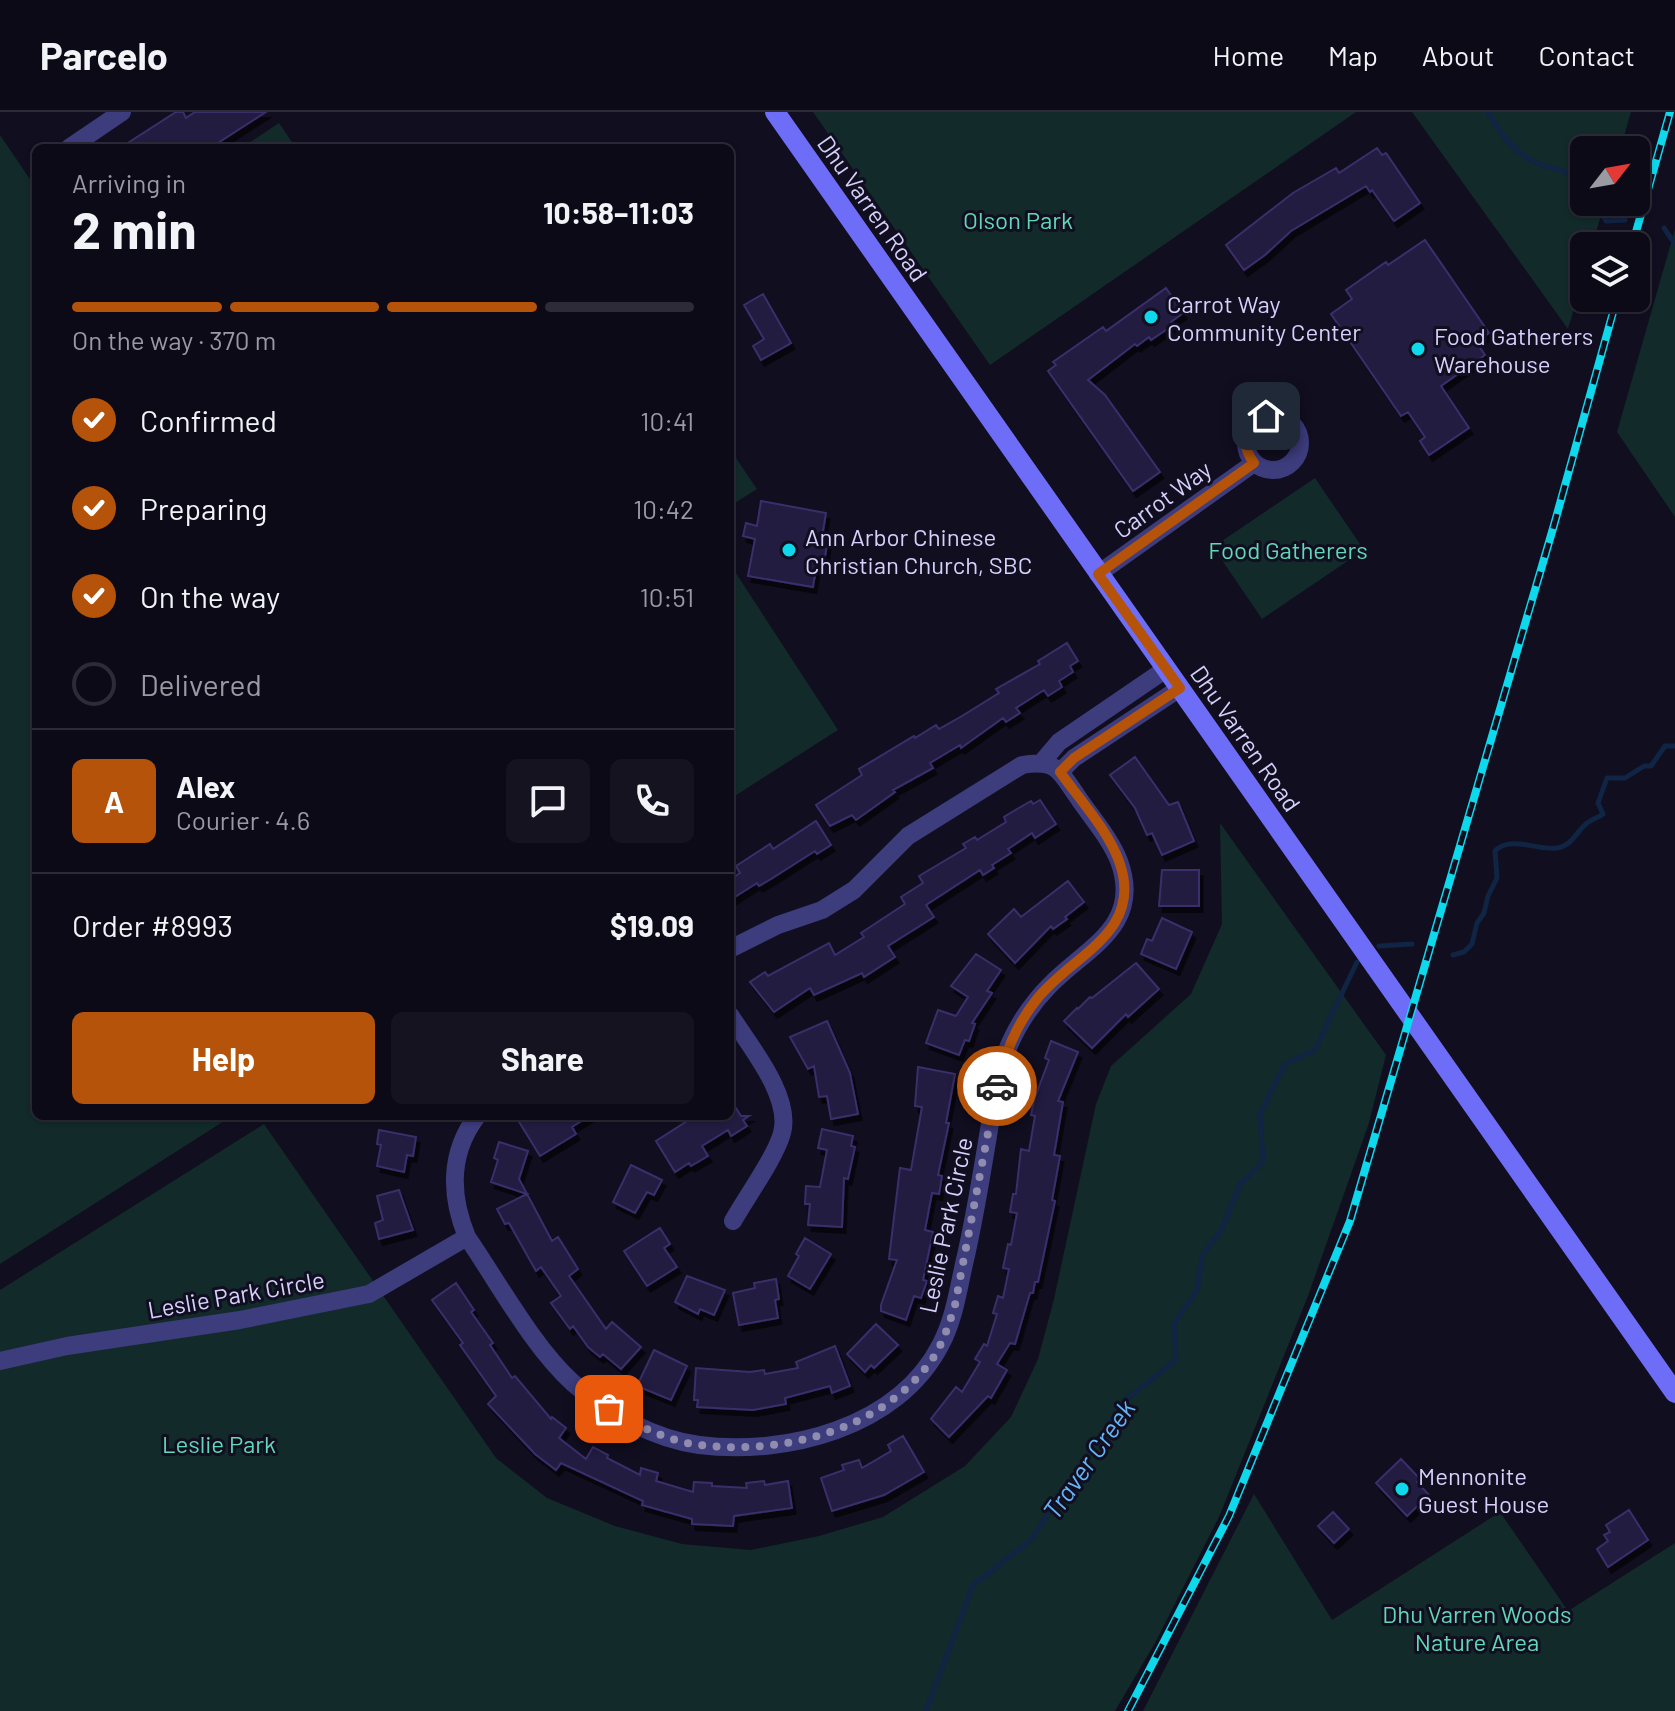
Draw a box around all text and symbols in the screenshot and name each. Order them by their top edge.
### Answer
text: Parcelo [40,32,168,78]
text: Home [1213,38,1284,72]
text: Map [1328,38,1378,72]
text: About [1422,38,1494,72]
text: Contact [1538,38,1635,72]
street label: Dhu Varren Road [812,129,934,287]
north arrow [1570,136,1650,216]
map controls [1570,136,1650,312]
text: Arriving in [72,167,186,198]
text: 10:58–11:03 [543,194,694,230]
text: 2 min [72,197,197,259]
park label: Olson Park [963,205,1073,234]
button: layers [1570,232,1650,312]
place label: Carrot Way Community Center [1167,289,1361,346]
marker: Carrot Way Community Center [1142,308,1160,326]
place label: Food Gatherers Warehouse [1434,321,1593,378]
text: On the way · 370 m [72,324,276,355]
marker: Food Gatherers Warehouse [1409,340,1427,358]
pin [1232,382,1300,450]
icon: home [1244,394,1288,438]
icon: check [72,398,116,442]
text: Confirmed [140,402,277,438]
text: 10:41 [640,405,694,436]
street label: Carrot Way [1108,454,1216,544]
icon: check [72,486,116,530]
text: Preparing [140,490,267,526]
text: 10:42 [633,493,694,524]
place label: Ann Arbor Chinese Christian Church, SBC [805,522,1032,579]
park label: Food Gatherers [1208,535,1368,564]
marker: Ann Arbor Chinese Christian Church, SBC [780,541,798,559]
icon: check [72,574,116,618]
text: On the way [140,578,280,614]
text: 10:51 [640,581,694,612]
street label: Dhu Varren Road [1185,659,1307,817]
text: Delivered [140,666,262,702]
button: chat [506,759,590,843]
button: phone [610,759,694,843]
text: Alex [176,768,235,804]
text: A [104,783,124,819]
text: Courier · 4.6 [176,804,310,835]
text: Order #8993 [72,907,233,943]
text: $19.09 [610,907,694,943]
button: Help [72,1012,375,1104]
button: Share [391,1012,694,1104]
courier [957,1046,1037,1126]
icon: car [975,1064,1019,1108]
street label: Leslie Park Circle [912,1134,978,1316]
street label: Leslie Park Circle [145,1264,327,1324]
pin [575,1375,643,1443]
icon: bag [587,1387,631,1431]
water label: Traver Creek [1036,1393,1141,1525]
park label: Leslie Park [162,1429,276,1458]
place label: Mennonite Guest House [1418,1461,1549,1518]
marker: Mennonite Guest House [1393,1480,1411,1498]
park label: Dhu Varren Woods Nature Area [1382,1599,1572,1656]

